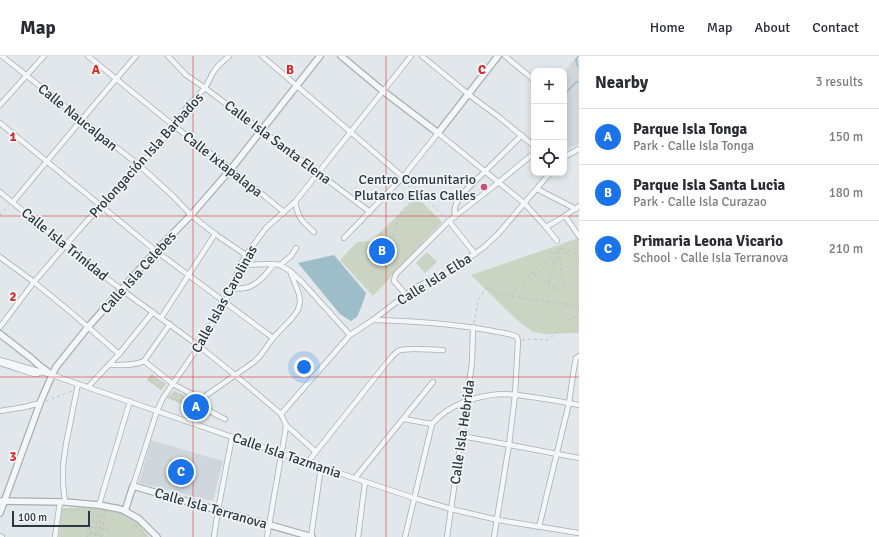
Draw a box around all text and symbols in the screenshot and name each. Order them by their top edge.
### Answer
text: Map [20,16,56,40]
text: Home [650,19,685,36]
text: Map [707,19,732,36]
text: About [754,19,790,36]
text: Contact [812,19,859,36]
text: A [92,62,101,78]
text: B [286,62,294,78]
text: C [478,62,486,78]
map controls [531,68,567,176]
button: + [531,68,567,104]
text: Nearby [595,72,648,93]
text: 3 results [815,74,863,90]
street label: Calle Naucalpan [34,80,121,155]
street label: Prolongación Isla Barbados [86,89,207,221]
street label: Calle Isla Santa Elena [221,97,334,188]
button: − [531,104,567,140]
text: Parque Isla Tonga [633,120,747,138]
street label: Calle Ixtapalapa [180,128,266,201]
text: 1 [9,129,17,145]
text: A [604,129,612,145]
text: 150 m [829,129,863,145]
text: Park · Calle Isla Tonga [633,138,754,154]
button: locate [531,140,567,176]
place label: Centro Comunitario Plutarco Elías Calles [354,171,476,204]
text: Parque Isla Santa Lucia [633,176,785,194]
marker: Centro Comunitario Plutarco Elías Calles [479,182,489,192]
text: B [604,185,612,201]
text: 180 m [829,185,863,201]
text: Park · Calle Isla Curazao [633,194,767,210]
street label: Calle Isla Trinidad [18,204,112,285]
street label: Calle Isla Celebes [97,228,180,317]
text: Primaria Leona Vicario [633,232,783,250]
pin: B [369,236,395,266]
text: C [604,241,612,257]
text: 210 m [829,241,863,257]
street label: Calle Islas Carolinas [188,242,261,356]
street label: Calle Isla Elba [394,250,475,309]
text: School · Calle Isla Terranova [633,250,788,266]
text: 2 [9,289,17,305]
your location [294,357,314,377]
street label: Calle Isla Hebrida [447,379,478,486]
pin: A [183,392,209,422]
street label: Calle Isla Tazmania [230,429,344,482]
text: 3 [9,449,17,465]
pin: C [168,457,194,487]
street label: Calle Isla Terranova [153,484,269,533]
scale bar [12,509,90,528]
text: 100 m [18,511,47,524]

